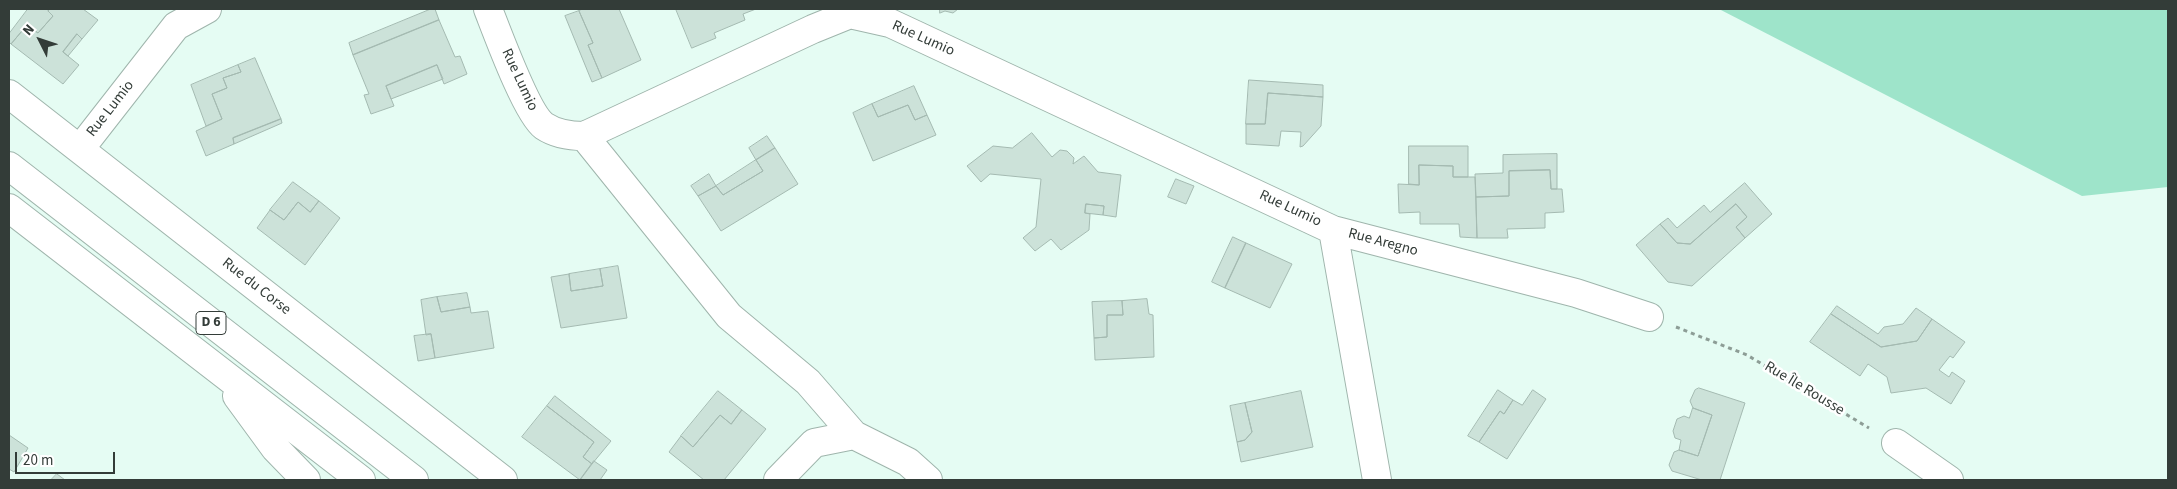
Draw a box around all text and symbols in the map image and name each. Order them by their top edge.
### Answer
north arrow [15,15,65,65]
street label: Rue Lumio [889,17,957,61]
text: N [18,20,39,40]
street label: Rue Lumio [497,46,541,114]
street label: Rue Lumio [83,77,139,141]
street label: Rue Lumio [1256,187,1324,231]
street label: Rue Aregno [1346,225,1420,261]
street label: Rue du Corse [218,255,294,319]
road number: D 6 [196,312,226,334]
street label: Rue Île Rousse [1761,358,1847,420]
scale bar [18,442,118,474]
text: 20 m [23,450,53,471]

